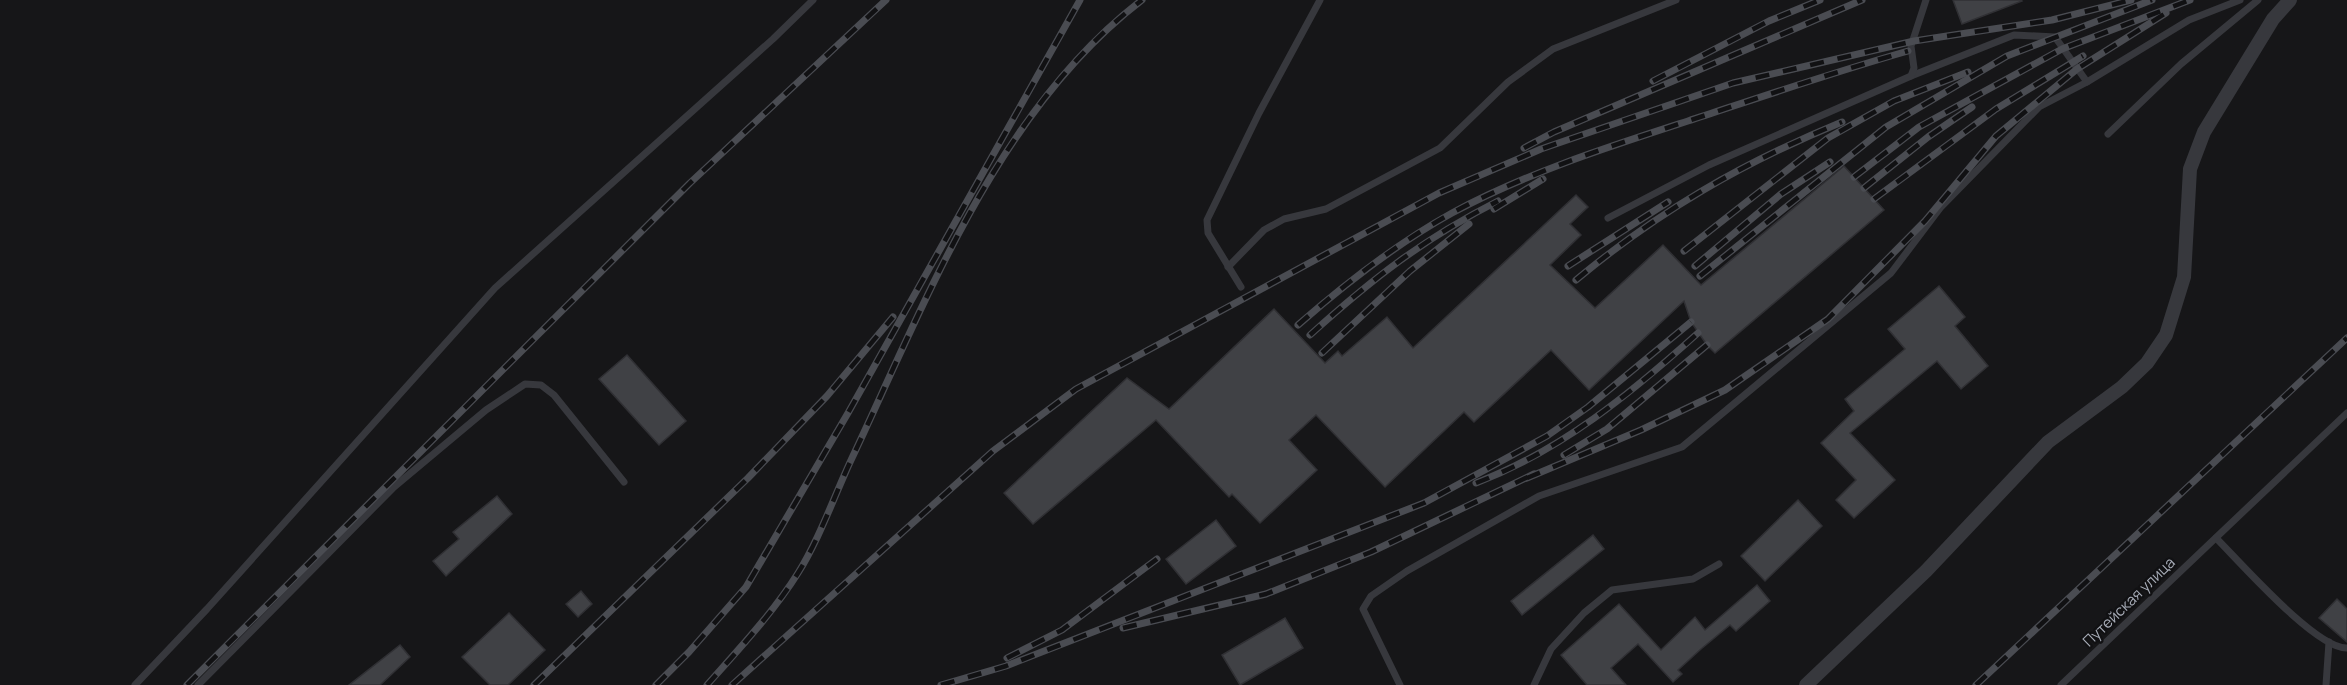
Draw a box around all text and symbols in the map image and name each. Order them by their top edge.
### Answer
street label: Путейская улица [2078,552,2179,651]

